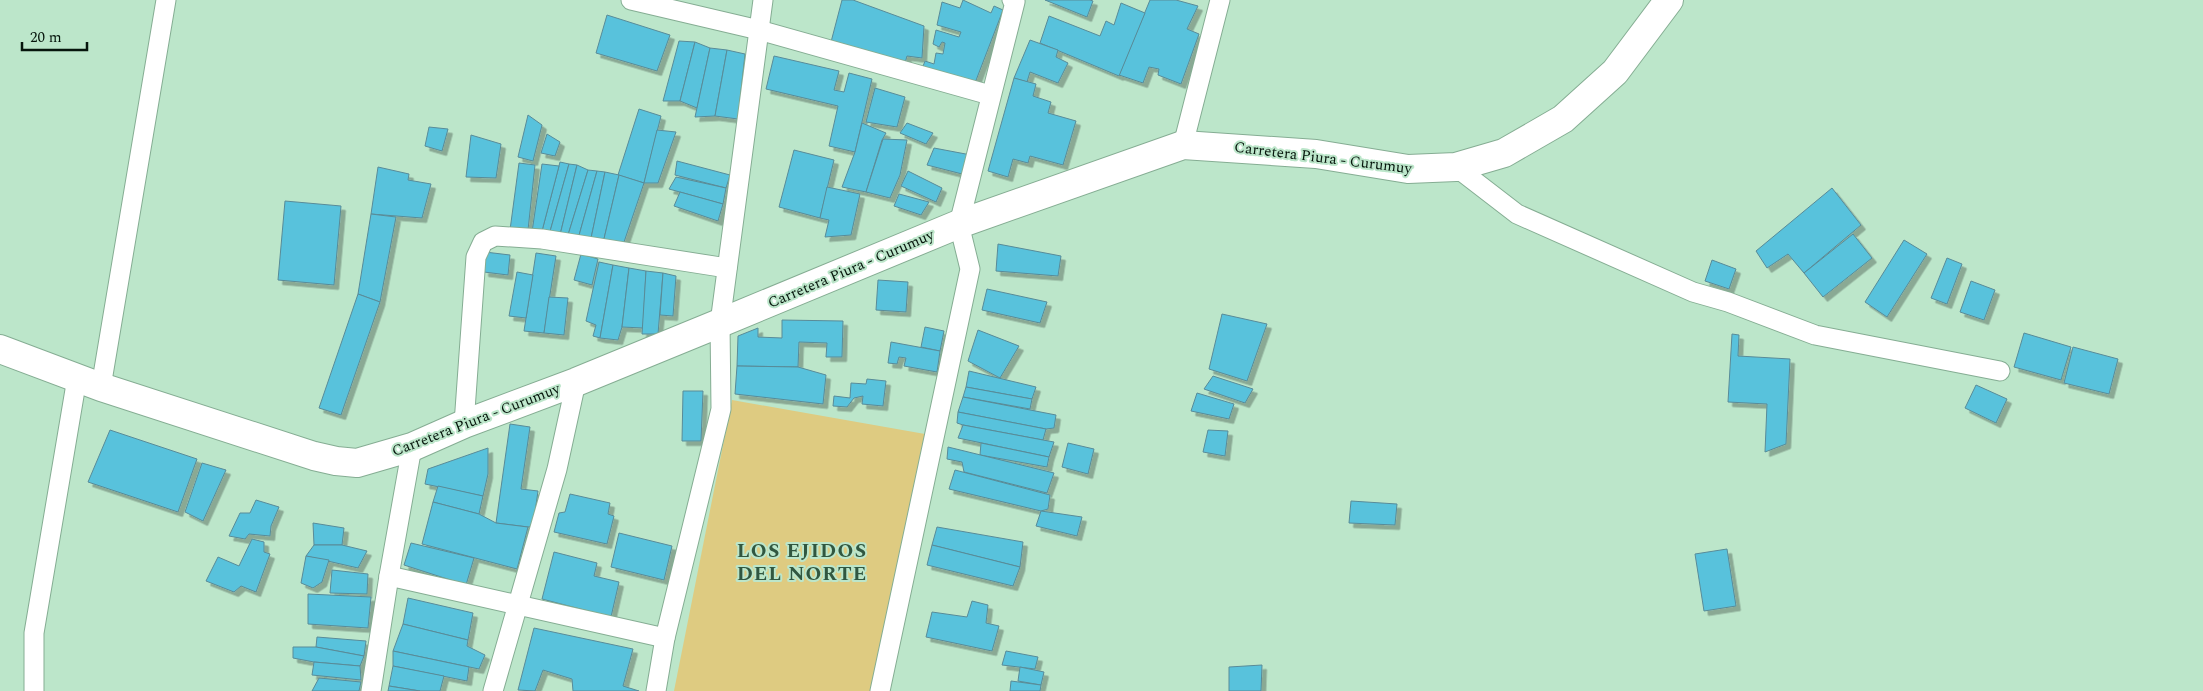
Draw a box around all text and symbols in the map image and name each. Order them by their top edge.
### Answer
scale bar [22,20,88,52]
text: 20 m [30,26,62,49]
street label: Carretera Piura - Curumuy [1233,136,1414,180]
street label: Carretera Piura - Curumuy [764,223,938,314]
street label: Carretera Piura - Curumuy [389,377,564,463]
district label: LOS EJIDOS DEL NORTE [737,536,867,589]

